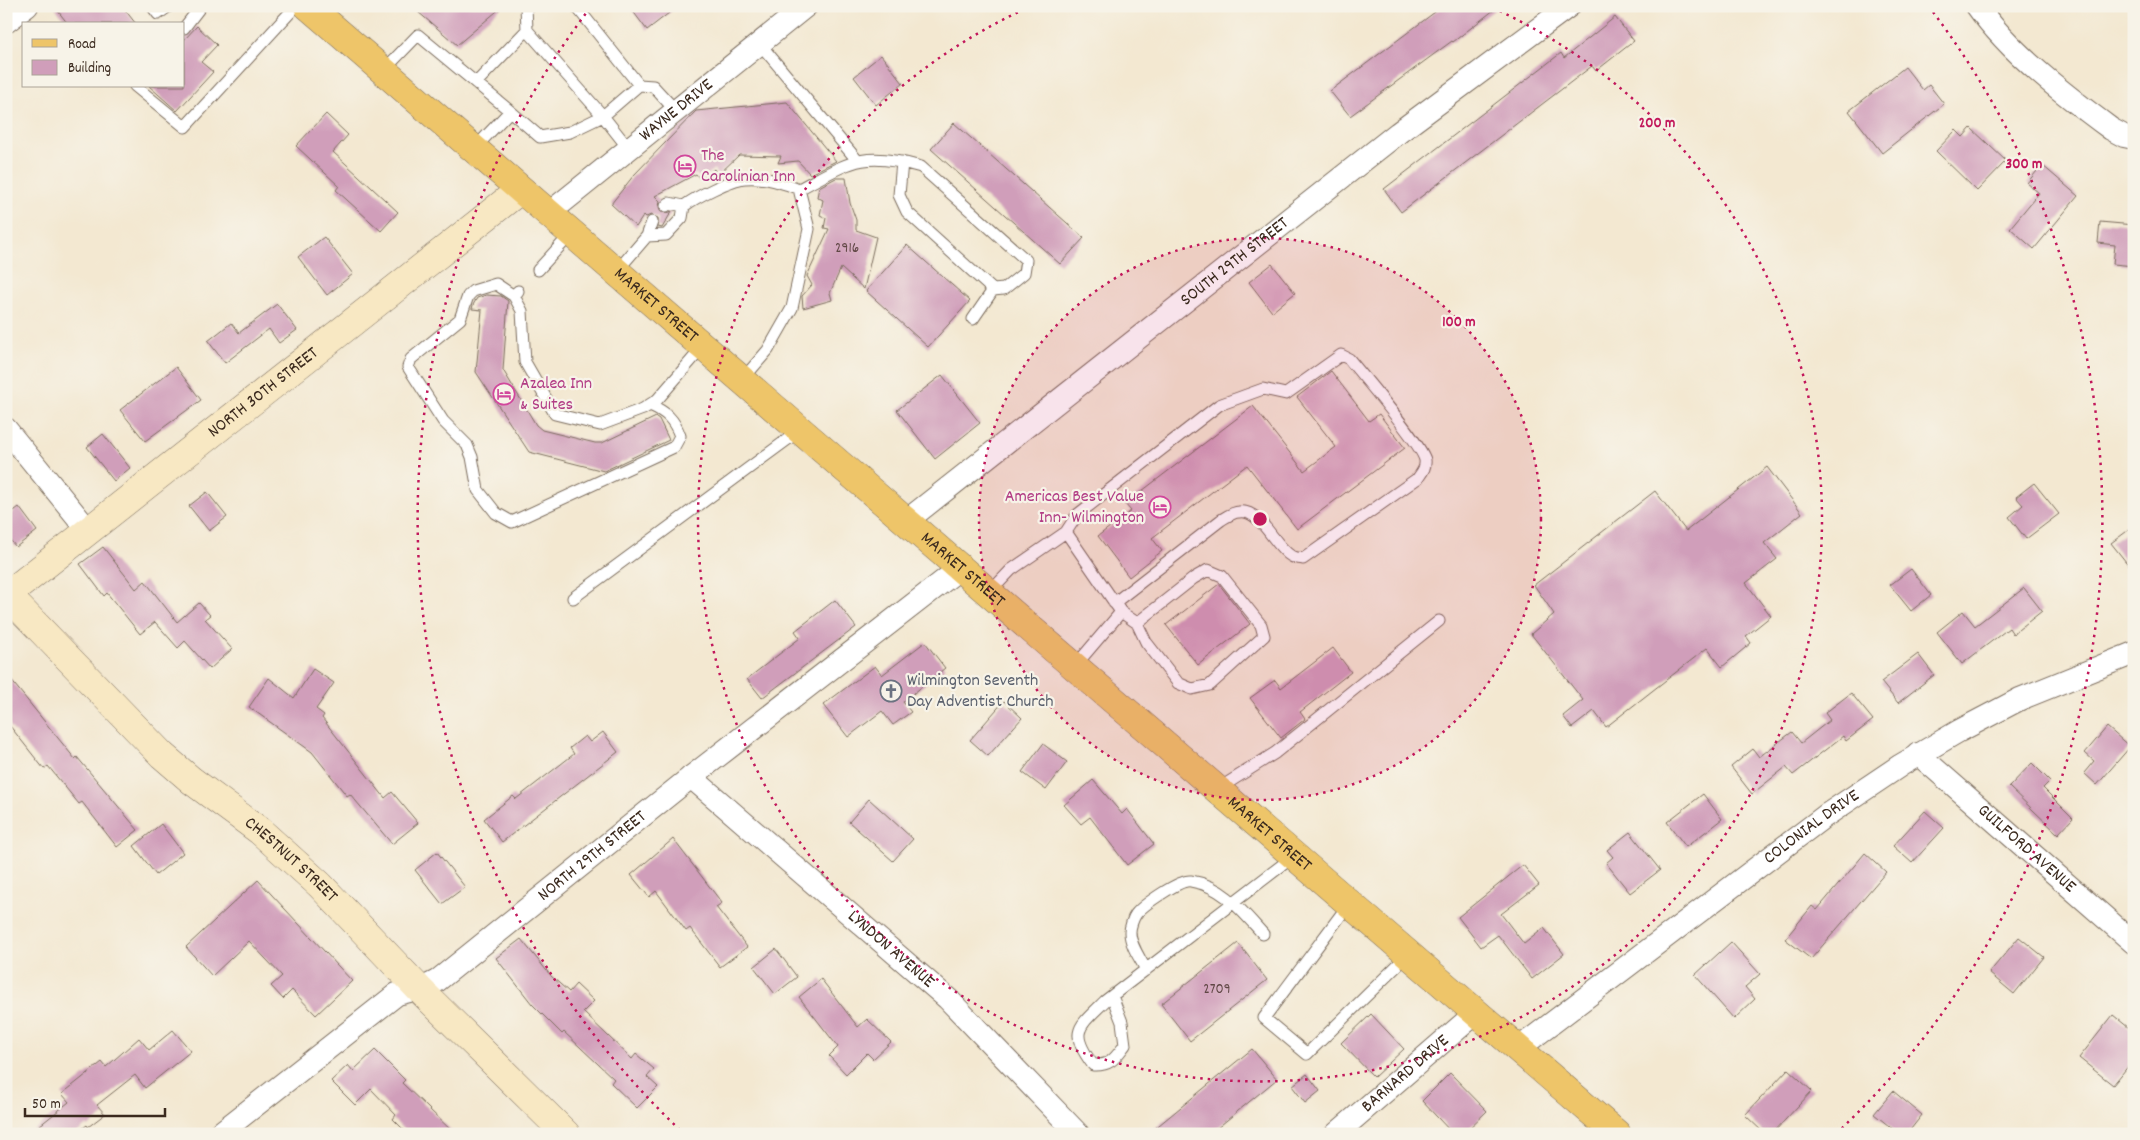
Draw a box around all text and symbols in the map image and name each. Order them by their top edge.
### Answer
legend [22,22,185,88]
text: Road [68,34,96,56]
text: Building [68,58,111,80]
street label: WAYNE DRIVE [634,73,719,148]
text: 200 m [1639,113,1675,135]
place label: The Carolinian Inn [701,144,795,190]
hotel icon: The Carolinian Inn [673,154,697,178]
text: 300 m [2006,154,2042,176]
street label: SOUTH 29TH STREET [1175,211,1294,312]
house number: 2916 [835,238,859,260]
street label: MARKET STREET [608,262,703,349]
text: 100 m [1442,312,1476,334]
street label: NORTH 30TH STREET [203,341,324,444]
place label: Azalea Inn & Suites [520,372,592,418]
hotel icon: Azalea Inn & Suites [492,382,516,406]
place label: Americas Best Value Inn- Wilmington [1005,485,1144,531]
hotel icon: Americas Best Value Inn- Wilmington [1148,495,1172,519]
centre of rings [1251,510,1269,528]
street label: MARKET STREET [915,526,1010,614]
place label: Wilmington Seventh Day Adventist Church [907,669,1053,715]
church icon: Wilmington Seventh Day Adventist Church [879,679,903,703]
street label: COLONIAL DRIVE [1758,784,1865,871]
street label: MARKET STREET [1222,791,1317,878]
street label: GUILFORD AVENUE [1972,799,2081,899]
street label: NORTH 29TH STREET [533,805,652,908]
street label: CHESTNUT STREET [239,811,343,908]
street label: LYNDON AVENUE [842,905,940,994]
house number: 2709 [1203,979,1231,1001]
street label: BARNARD DRIVE [1356,1029,1455,1119]
scale bar [25,1085,165,1117]
text: 50 m [32,1094,61,1116]

